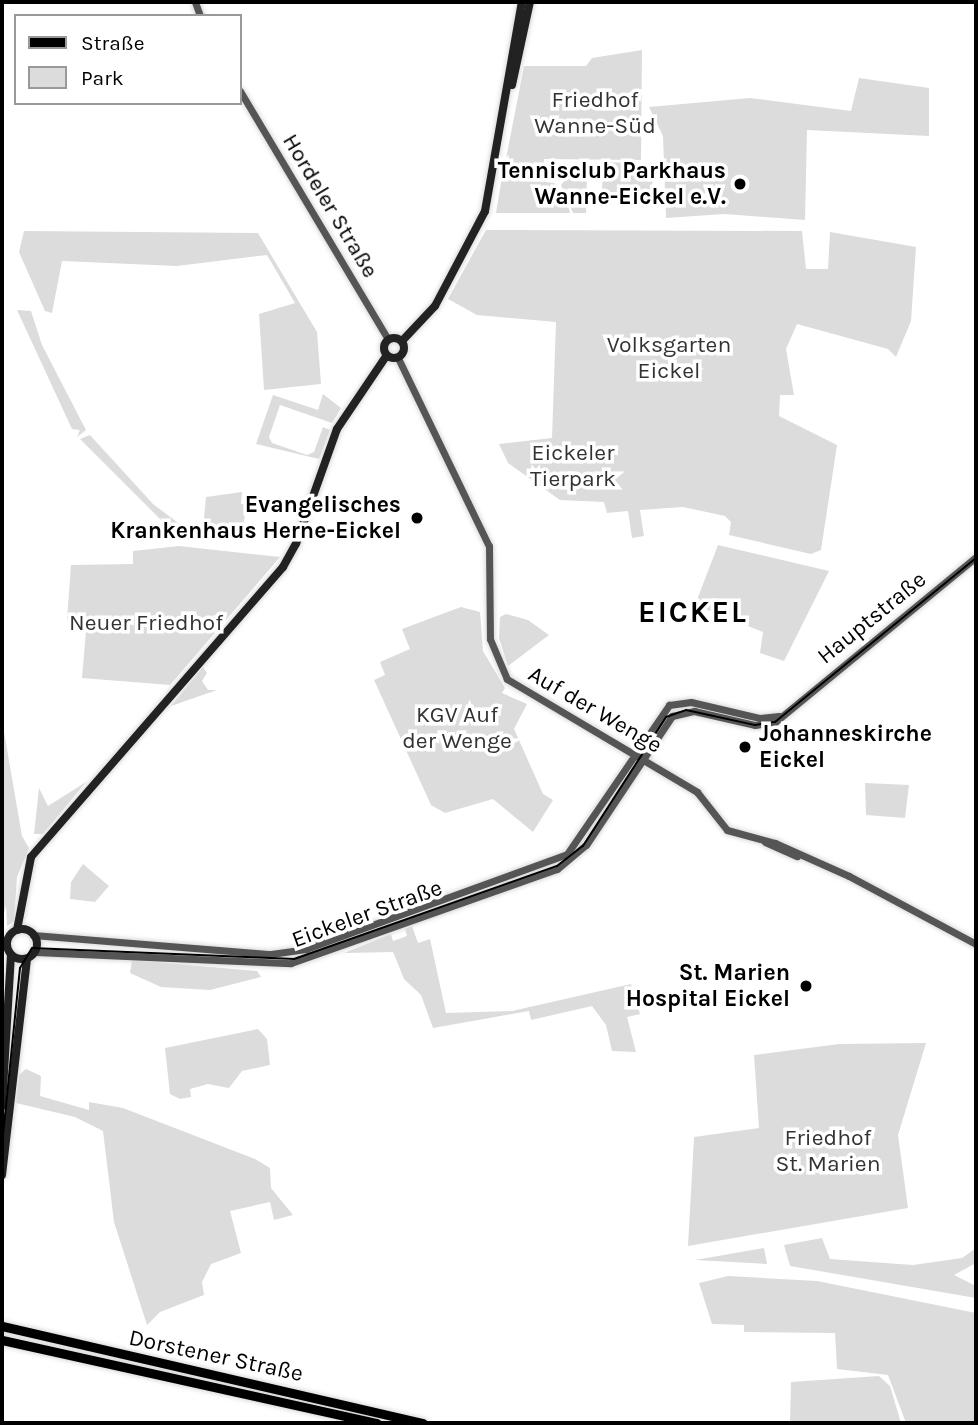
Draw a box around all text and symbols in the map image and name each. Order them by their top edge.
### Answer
legend [14,14,242,105]
text: Straße [81,31,144,55]
text: Park [81,66,124,90]
park label: Friedhof Wanne-Süd [534,86,656,140]
street label: Hordeler Straße [276,129,384,283]
place label: Tennisclub Parkhaus Wanne-Eickel e.V. [498,157,726,211]
marker: Tennisclub Parkhaus Wanne-Eickel e.V. [732,176,748,192]
park label: Volksgarten Eickel [607,331,731,385]
park label: Eickeler Tierpark [530,439,616,493]
place label: Evangelisches Krankenhaus Herne-Eickel [110,491,401,545]
marker: Evangelisches Krankenhaus Herne-Eickel [407,508,427,528]
street label: Hauptstraße [812,566,932,670]
district label: EICKEL [639,594,747,630]
park label: Neuer Friedhof [69,609,223,637]
street label: Auf der Wenge [523,661,667,759]
park label: KGV Auf der Wenge [402,701,512,755]
place label: Johanneskirche Eickel [759,720,932,774]
marker: Johanneskirche Eickel [737,739,753,755]
street label: Eickeler Straße [288,874,446,954]
place label: St. Marien Hospital Eickel [626,959,790,1013]
marker: St. Marien Hospital Eickel [796,976,816,996]
park label: Friedhof St. Marien [775,1124,881,1178]
street label: Dorstener Straße [126,1324,306,1388]

